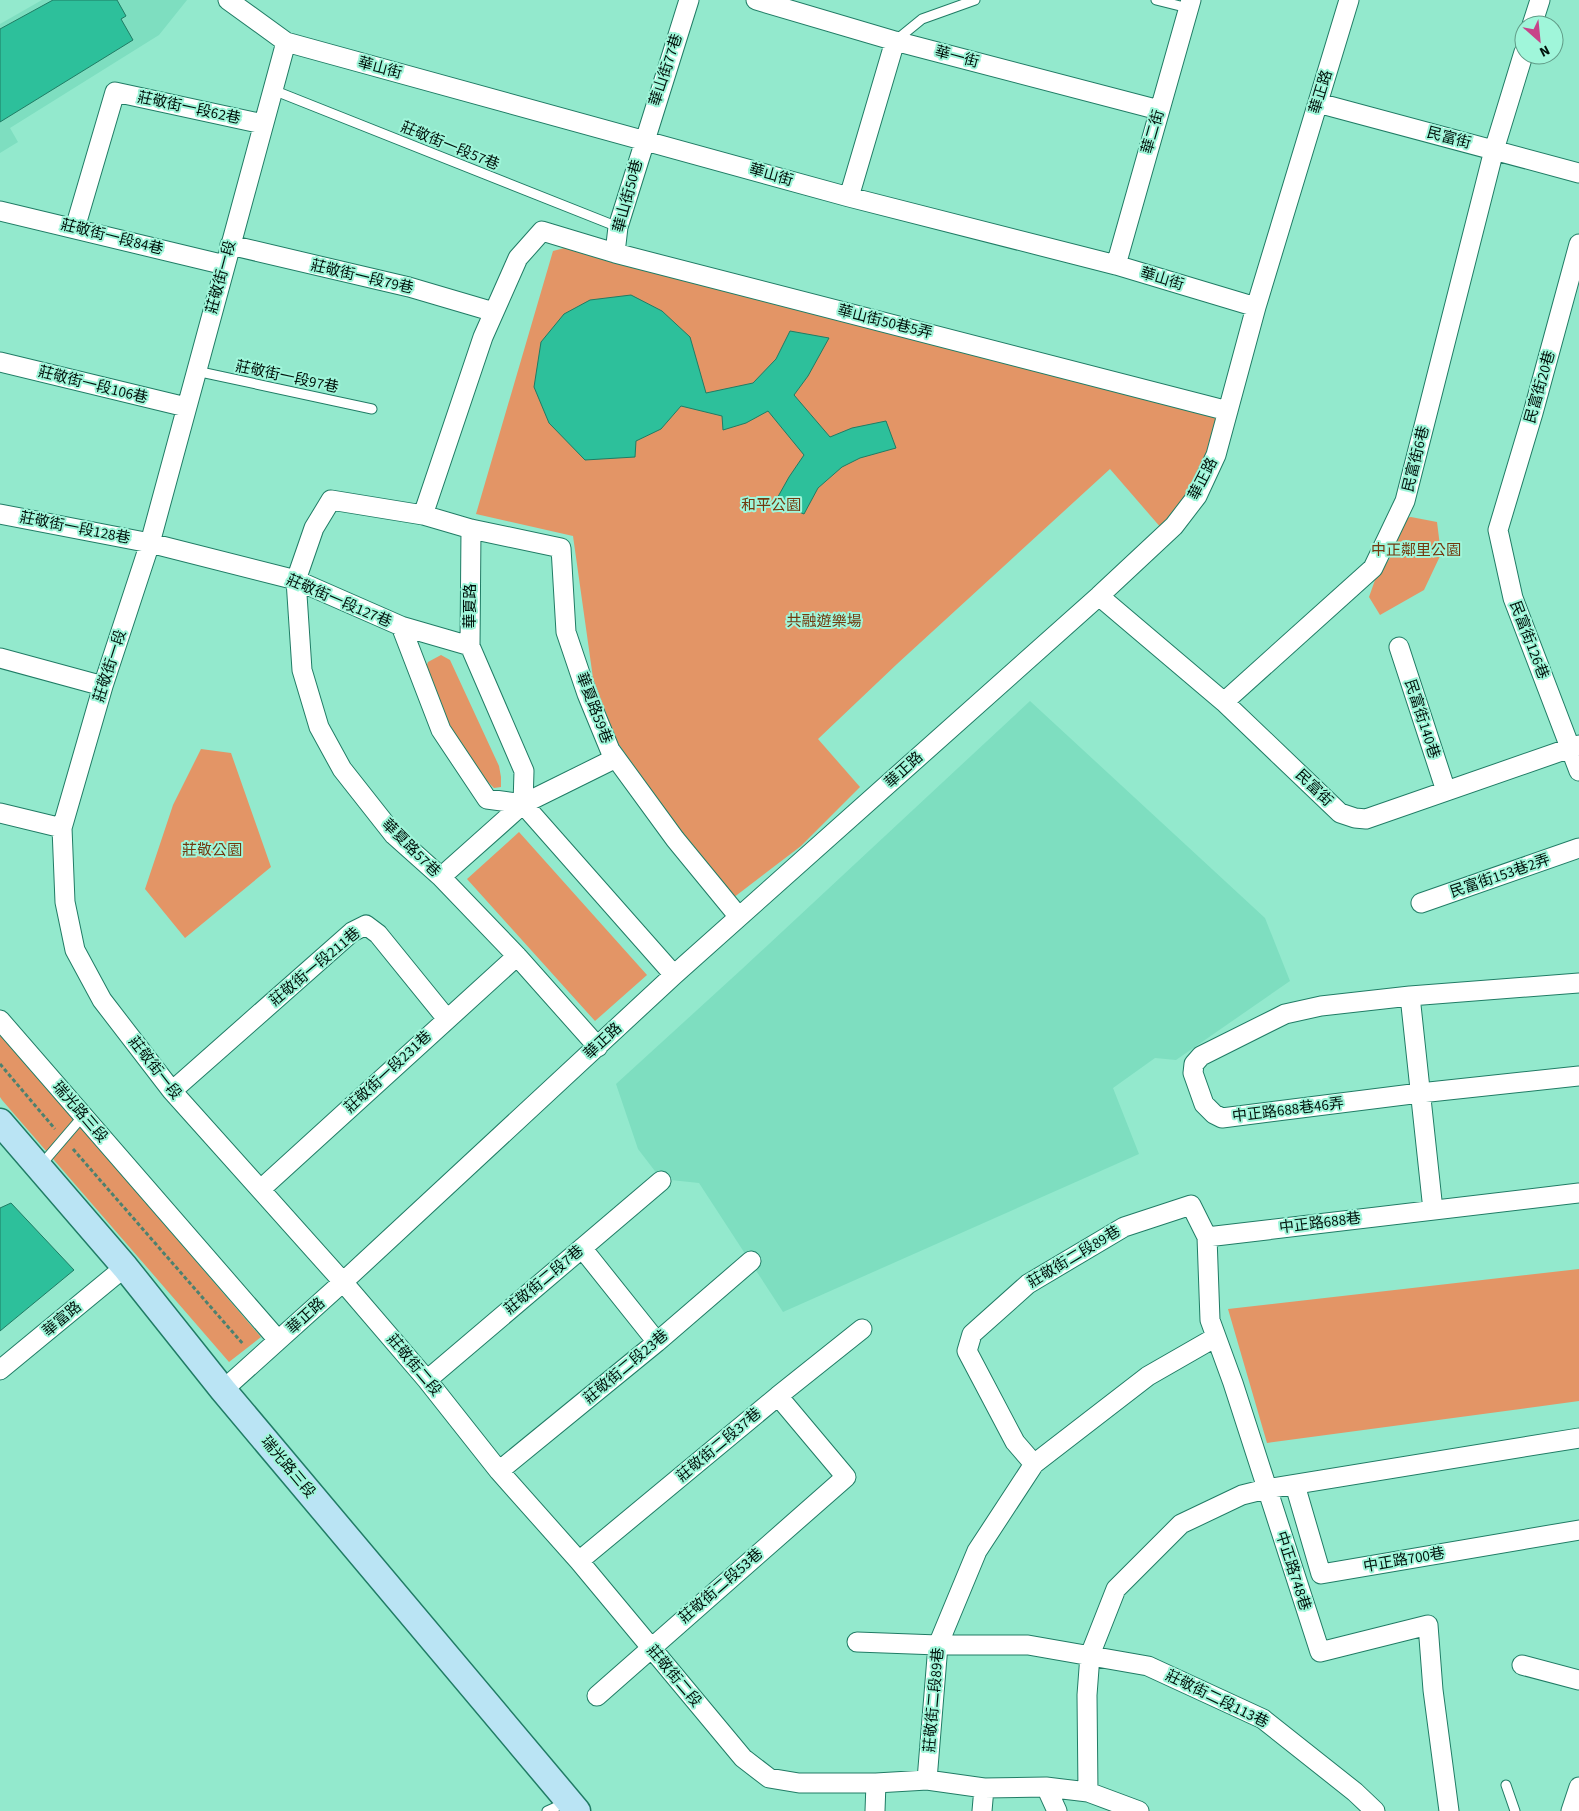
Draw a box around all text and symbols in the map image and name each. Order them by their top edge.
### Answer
north arrow [1514,15,1564,65]
street label: 華山街77巷 [644,31,688,109]
text: N [1536,40,1553,62]
street label: 華一街 [933,41,981,73]
street label: 華山街 [356,52,404,84]
street label: 華正路 [1304,67,1338,117]
street label: 莊敬街一段62巷 [136,87,242,129]
street label: 華二街 [1137,107,1169,157]
street label: 莊敬街一段57巷 [397,117,503,175]
street label: 民富街 [1425,122,1473,154]
street label: 華山街50巷 [608,157,648,235]
street label: 華山街 [746,159,796,191]
street label: 莊敬街一段84巷 [59,214,165,260]
street label: 莊敬街一段 [201,238,241,316]
street label: 莊敬街一段79巷 [309,255,415,299]
street label: 華山街 [1137,262,1187,296]
street label: 華山街50巷5弄 [835,300,935,344]
street label: 民富街20巷 [1520,348,1560,426]
street label: 莊敬街一段97巷 [234,356,340,398]
street label: 莊敬街一段106巷 [36,361,150,409]
street label: 民富街6巷 [1398,424,1434,494]
street label: 華正路 [1183,454,1223,504]
park label: 和平公園 [741,495,801,516]
street label: 莊敬街一段128巷 [18,507,132,549]
park label: 中正鄰里公園 [1371,540,1461,561]
street label: 莊敬街一段127巷 [283,569,395,633]
street label: 華夏路 [460,583,481,629]
street label: 民富街126巷 [1504,598,1554,682]
park label: 共融遊樂場 [786,611,862,632]
street label: 莊敬街一段 [88,627,132,705]
street label: 華夏路59巷 [571,669,617,747]
street label: 民富街140巷 [1399,677,1445,761]
street label: 華正路 [880,747,928,793]
street label: 民富街 [1291,765,1337,811]
street label: 華夏路57巷 [377,814,445,882]
park label: 莊敬公園 [182,840,242,861]
street label: 民富街153巷2弄 [1447,849,1553,903]
street label: 莊敬街一段211巷 [265,923,365,1011]
street label: 華正路 [579,1018,627,1064]
street label: 莊敬街一段231巷 [340,1026,436,1118]
street label: 莊敬街一段 [124,1032,186,1104]
street label: 瑞光路三段 [47,1077,113,1147]
street label: 中正路688巷46弄 [1231,1093,1345,1127]
street label: 中正路688巷 [1278,1208,1362,1238]
street label: 莊敬街二段89巷 [1024,1221,1124,1293]
street label: 莊敬街二段7巷 [500,1241,588,1319]
street label: 華正路 [282,1293,330,1339]
street label: 華富路 [38,1296,86,1342]
street label: 莊敬街二段23巷 [579,1325,673,1409]
street label: 莊敬街二段 [382,1330,446,1400]
street label: 莊敬街二段37巷 [672,1403,766,1487]
street label: 瑞光路三段 [256,1432,320,1502]
street label: 中正路748巷 [1270,1529,1316,1613]
street label: 中正路700巷 [1362,1543,1446,1577]
street label: 莊敬街二段53巷 [675,1544,767,1628]
street label: 莊敬街二段 [642,1641,706,1711]
street label: 莊敬街二段89巷 [919,1647,949,1753]
street label: 莊敬街二段113巷 [1162,1665,1272,1733]

